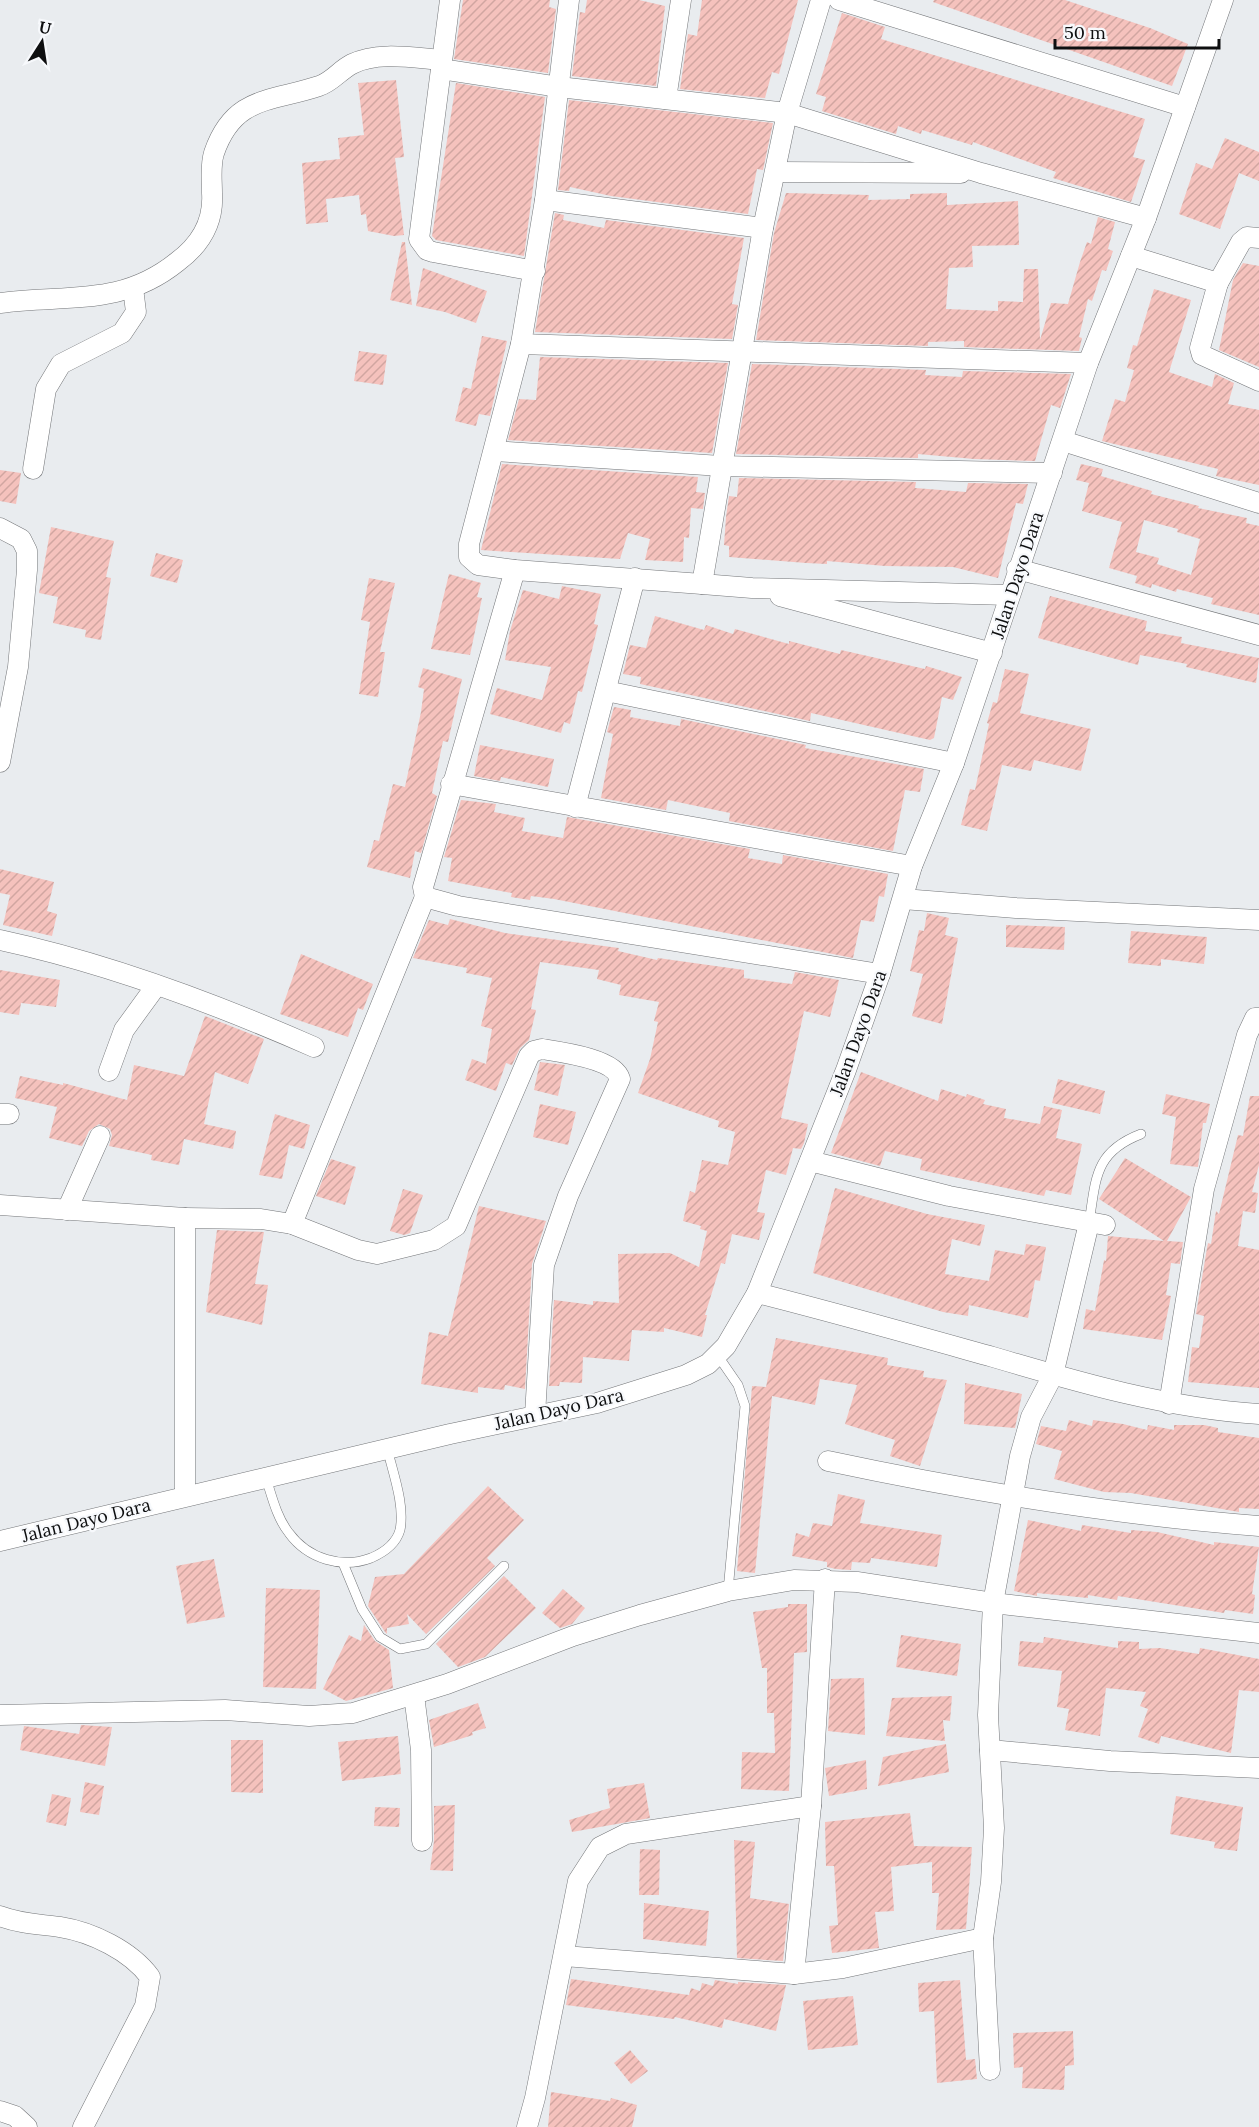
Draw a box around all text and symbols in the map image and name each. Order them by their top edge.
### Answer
north arrow [12,12,72,72]
scale bar [1055,12,1218,50]
text: U [37,16,53,38]
text: 50 m [1064,21,1106,44]
street label: Jalan Dayo Dara [985,509,1048,642]
street label: Jalan Dayo Dara [824,967,891,1100]
street label: Jalan Dayo Dara [491,1383,626,1435]
street label: Jalan Dayo Dara [18,1493,153,1547]

